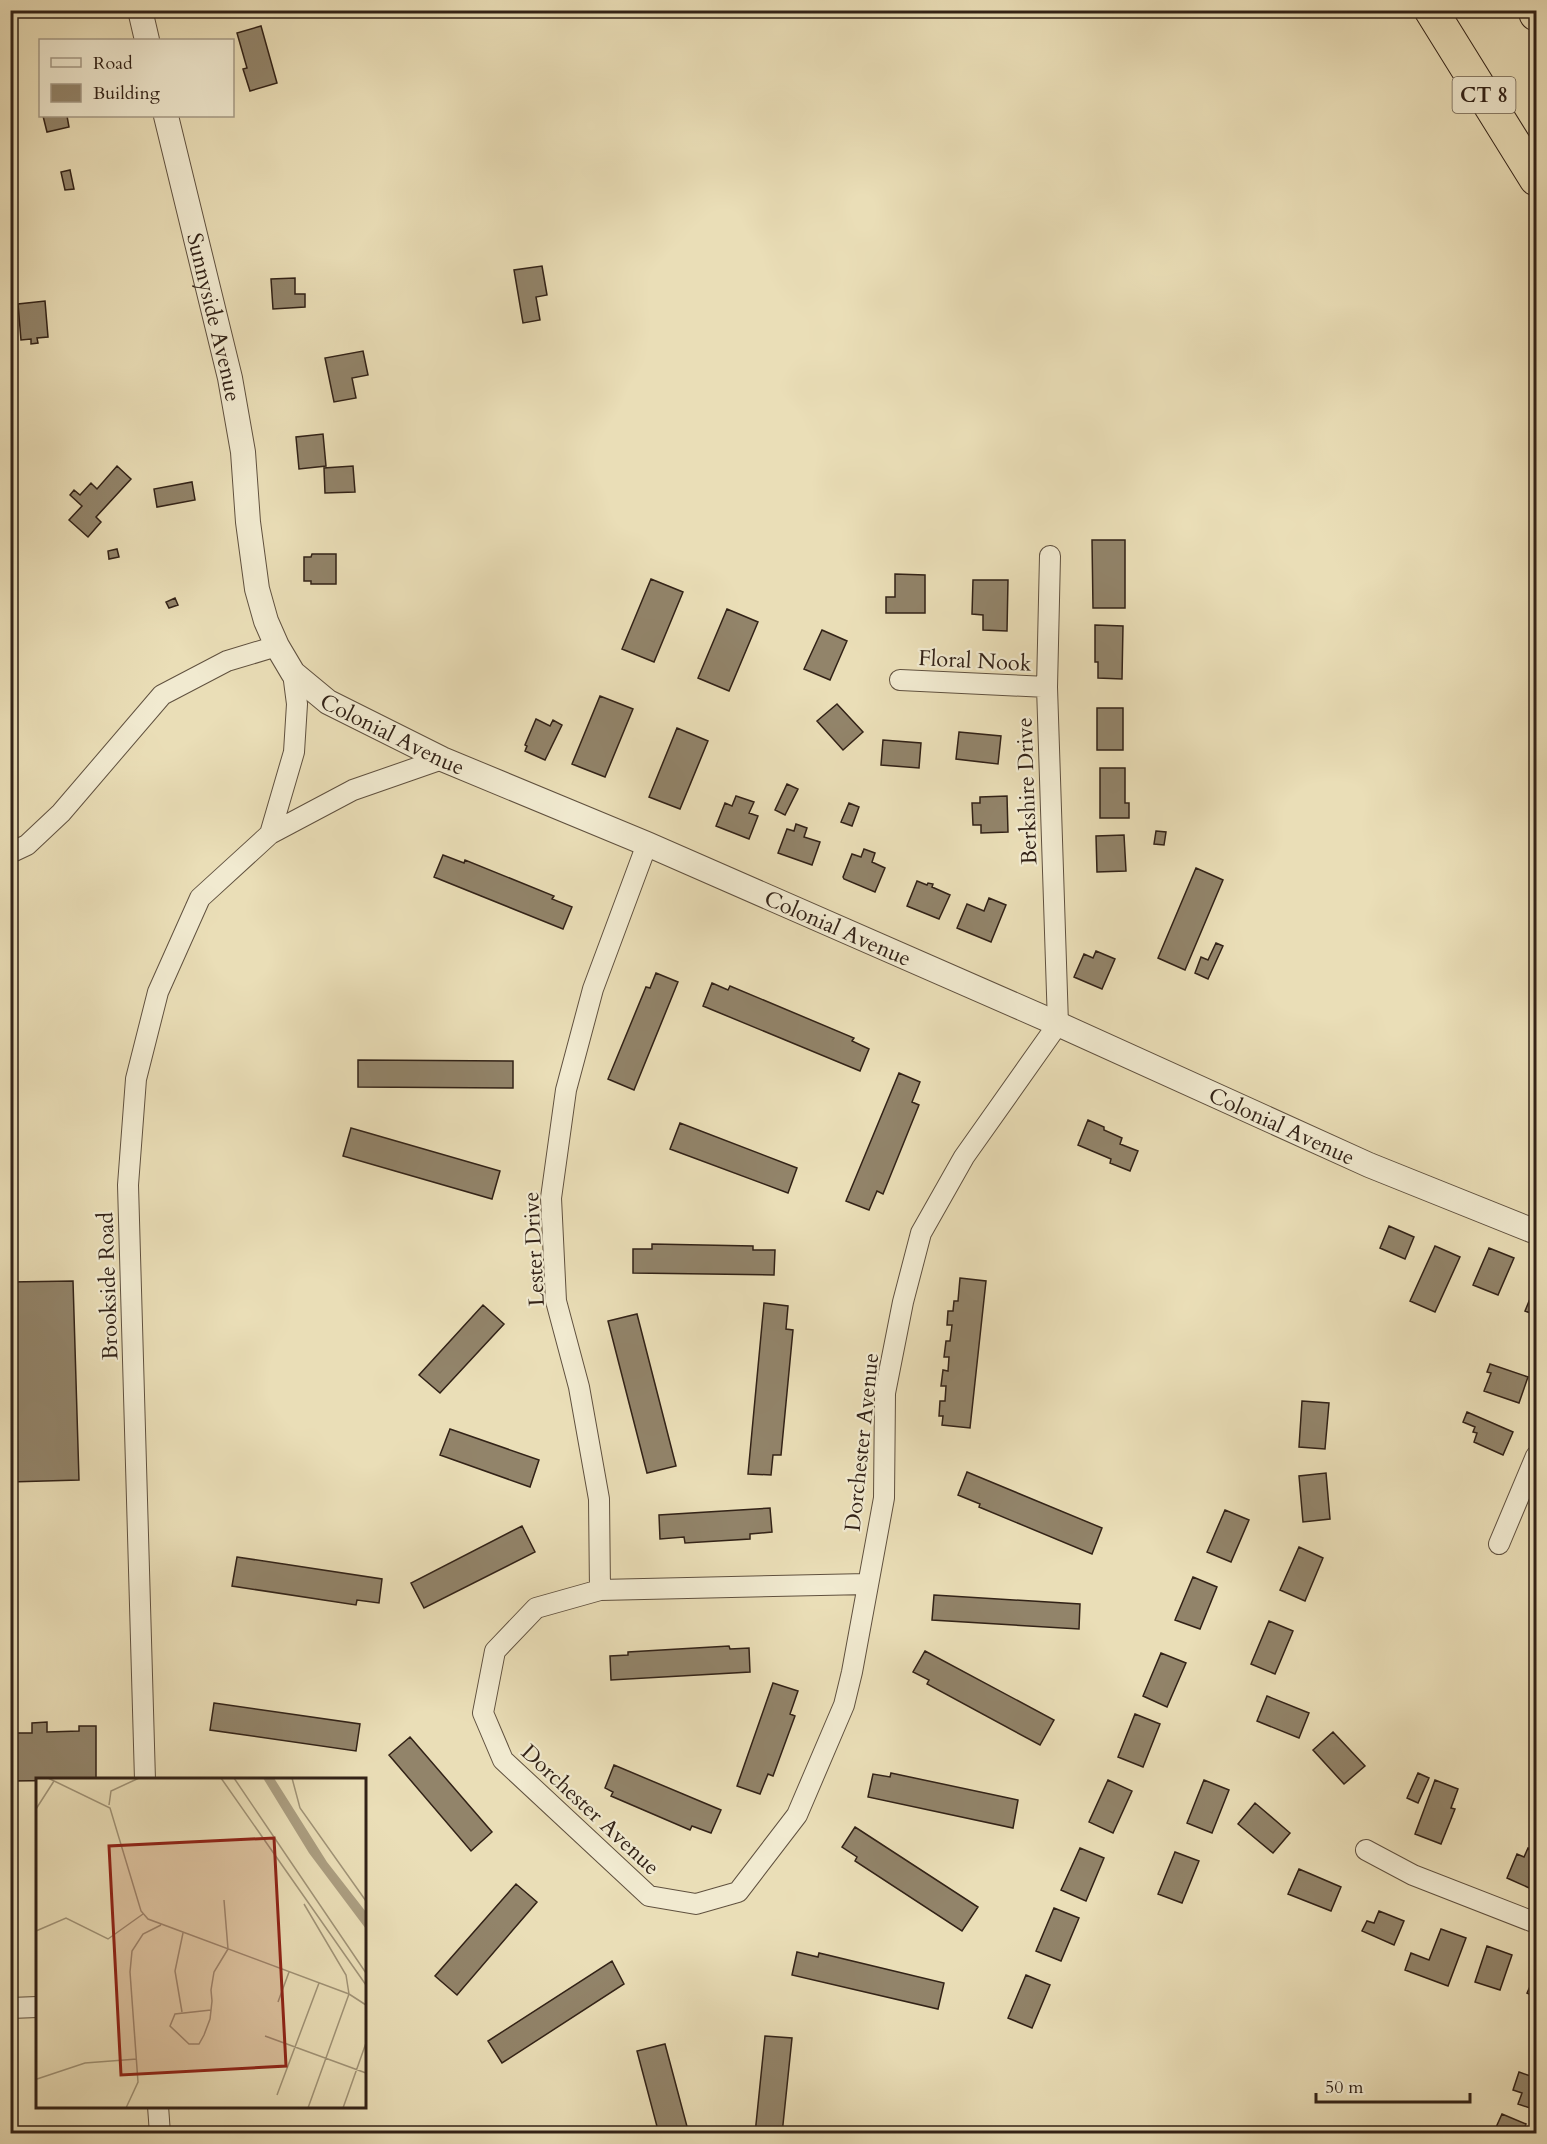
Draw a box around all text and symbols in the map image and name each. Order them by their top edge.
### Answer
legend [39,39,234,117]
text: Road [93,51,133,76]
road number: CT 8 [1452,77,1516,113]
text: Building [93,81,161,106]
street label: Sunnyside Avenue [179,230,248,404]
street label: Floral Nook [918,643,1033,679]
street label: Colonial Avenue [315,686,469,783]
street label: Berkshire Drive [1009,717,1045,865]
street label: Colonial Avenue [760,883,916,974]
street label: Colonial Avenue [1204,1080,1359,1173]
street label: Lester Drive [516,1191,552,1307]
street label: Brookside Road [90,1211,126,1360]
street label: Dorchester Avenue [838,1351,886,1533]
street label: Dorchester Avenue [514,1738,666,1882]
inset map [36,1778,366,2108]
scale bar [1316,2066,1470,2104]
text: 50 m [1325,2075,1364,2100]

